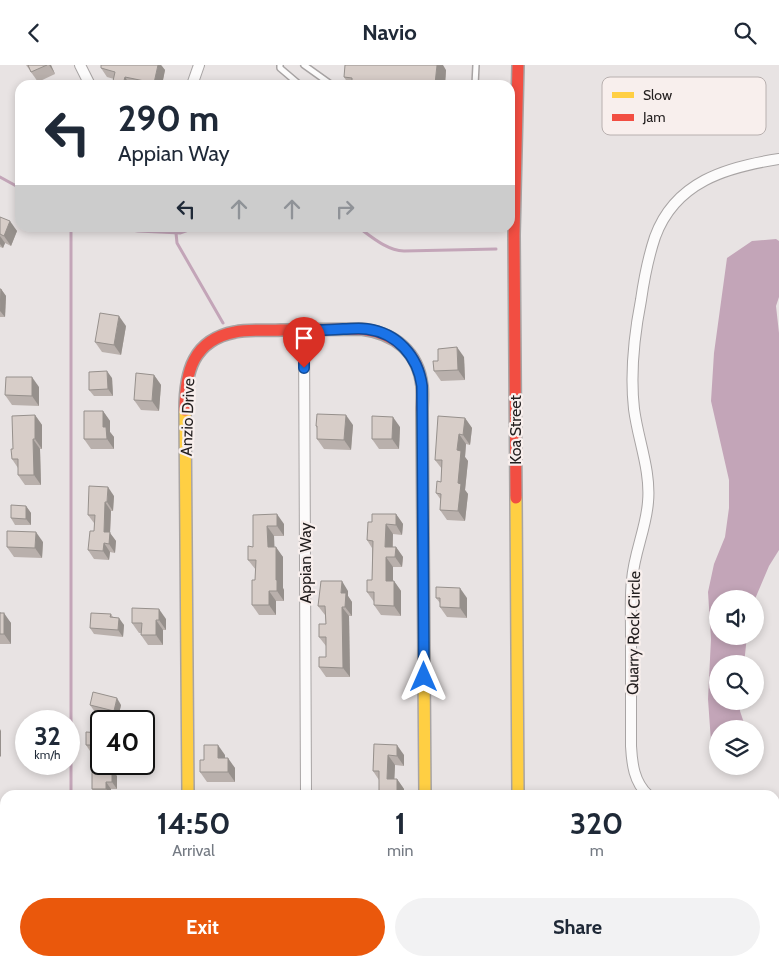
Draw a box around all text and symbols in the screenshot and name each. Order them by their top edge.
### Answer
icon: back [20,19,48,47]
text: Navio [362,19,417,46]
icon: search [731,19,759,47]
legend [602,77,766,135]
text: Slow [643,86,672,104]
text: 290 m [118,97,219,140]
icon: left [35,100,100,165]
text: Jam [642,108,665,126]
text: Appian Way [118,140,230,167]
icon: left [172,195,200,223]
icon: ahead [225,195,253,223]
icon: ahead [278,195,306,223]
icon: right [331,195,359,223]
pin [283,317,325,368]
icon: arrive [290,324,318,352]
street label: Anzio Drive [177,378,198,456]
street label: Koa Street [506,395,525,465]
street label: Appian Way [296,522,315,604]
street label: Quarry Rock Circle [623,571,644,695]
map controls [709,590,764,775]
button: sound [709,590,764,645]
position arrow [397,650,449,702]
button: search [709,655,764,710]
speed limit sign: 40 [90,710,155,775]
button: layers [709,720,764,775]
text: 32 [34,721,61,751]
text: km/h [34,747,61,762]
text: 14:50 [157,805,230,842]
text: 1 [395,805,406,842]
text: 320 [570,805,623,842]
text: Arrival [172,841,215,860]
text: min [387,841,413,860]
text: m [590,841,604,860]
button: Exit [20,898,385,956]
button: Share [395,898,760,956]

